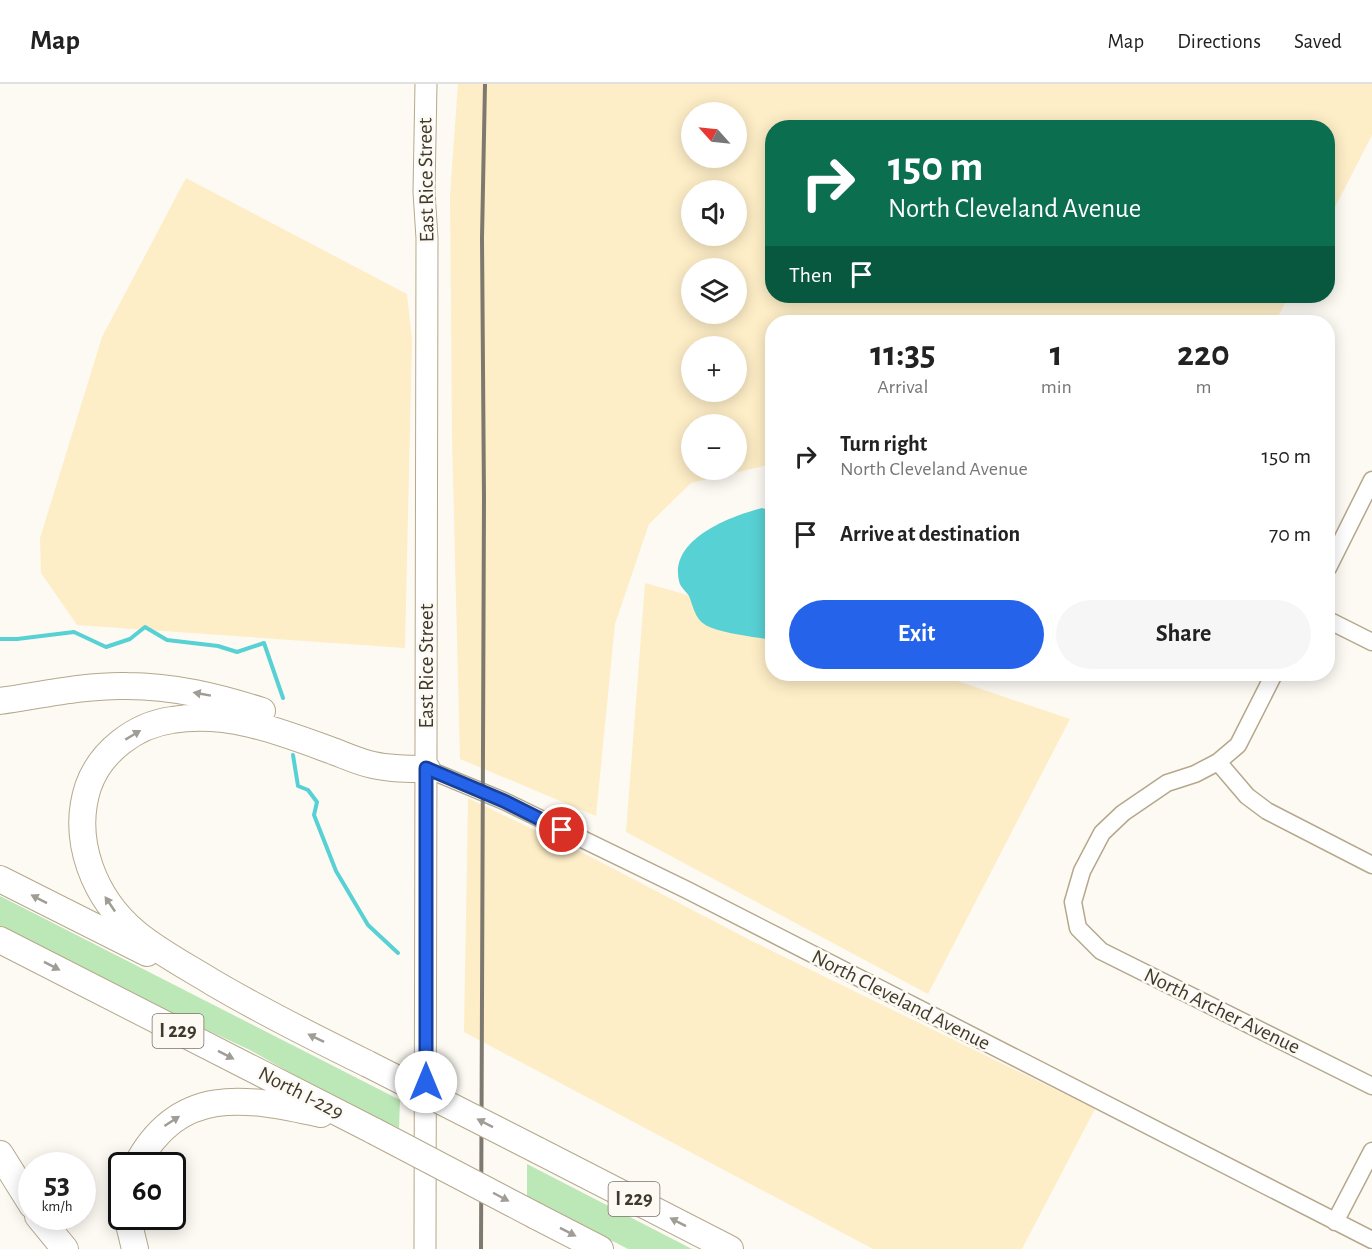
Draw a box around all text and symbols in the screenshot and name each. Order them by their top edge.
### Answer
text: Map [30,27,80,55]
text: Map [1108,31,1144,52]
text: Directions [1177,31,1261,52]
text: Saved [1294,31,1342,52]
north arrow [681,102,747,168]
map controls [681,102,747,480]
street label: East Rice Street [414,117,438,243]
icon: right [789,144,867,222]
text: 150 m [888,146,983,188]
button: sound [681,180,747,246]
text: North Cleveland Avenue [888,195,1141,222]
button: layers [681,258,747,324]
icon: arrive [845,258,878,291]
text: Then [789,264,833,286]
button: + [681,336,747,402]
text: 11:35 [870,336,935,372]
text: 1 [1050,336,1063,372]
text: 220 [1177,336,1230,372]
text: Arrival [877,377,929,397]
text: min [1041,377,1072,397]
text: m [1195,377,1211,397]
button: − [681,414,747,480]
text: Turn right [840,433,927,455]
icon: right [789,440,822,473]
text: 150 m [1261,445,1311,467]
text: North Cleveland Avenue [840,459,1028,479]
icon: arrive [789,518,822,551]
text: Arrive at destination [840,523,1020,545]
text: 70 m [1269,523,1311,545]
button: Exit [789,600,1044,669]
button: Share [1056,600,1311,669]
street label: East Rice Street [416,603,437,728]
one-way arrow [193,689,212,698]
one-way arrow [125,729,141,740]
pin [536,804,587,855]
icon: arrive [545,813,578,846]
one-way arrow [30,894,47,903]
one-way arrow [105,896,116,912]
street label: North Cleveland Avenue [808,946,994,1054]
one-way arrow [44,961,61,971]
street label: North Archer Avenue [1141,964,1303,1058]
road number: I 229 [152,1014,204,1048]
one-way arrow [307,1033,324,1042]
one-way arrow [217,1050,234,1060]
position arrow [394,1050,458,1114]
street label: North I-229 [255,1063,347,1123]
one-way arrow [164,1116,180,1127]
one-way arrow [476,1118,493,1128]
speed limit sign: 60 [108,1152,186,1230]
text: 53 [44,1169,70,1199]
road number: I 229 [608,1182,660,1216]
one-way arrow [492,1193,509,1202]
text: km/h [42,1199,72,1214]
one-way arrow [669,1217,686,1227]
one-way arrow [560,1228,577,1237]

